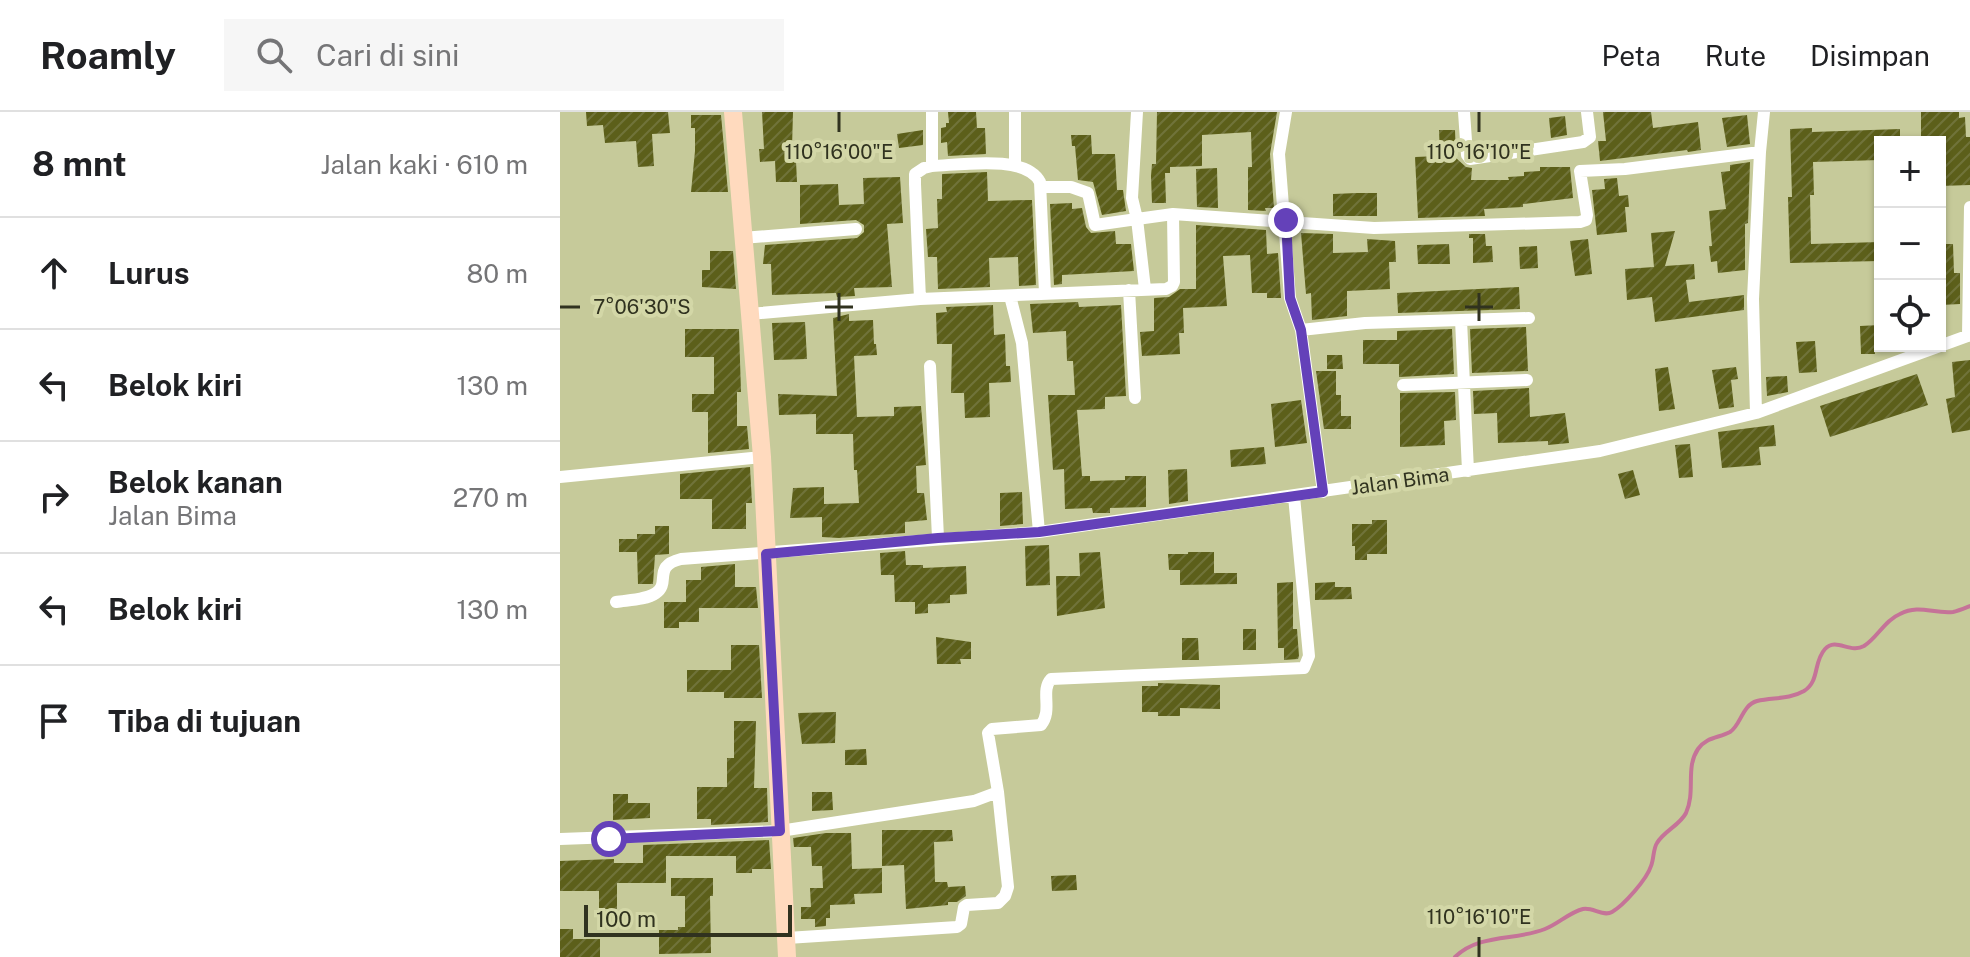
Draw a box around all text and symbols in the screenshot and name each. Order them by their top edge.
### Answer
search box [224,19,784,91]
text: Roamly [40,33,176,78]
icon: search [252,33,296,77]
text: Cari di sini [316,37,459,73]
text: Peta [1602,39,1661,72]
text: Rute [1705,39,1766,72]
text: Disimpan [1810,39,1930,72]
map controls [1874,136,1946,352]
button: + [1874,136,1946,208]
text: 110°16'00"E [785,140,893,164]
text: 110°16'10"E [1427,140,1531,164]
text: 8 mnt [32,144,127,184]
text: Jalan kaki · 610 m [320,149,528,180]
route end [1268,202,1304,238]
button: − [1874,208,1946,280]
icon: ahead [32,251,76,295]
text: Lurus [108,255,190,291]
text: 80 m [467,258,528,289]
button: locate [1874,280,1946,352]
text: 7°06'30"S [593,295,691,319]
icon: left [32,363,76,407]
text: Belok kiri [108,367,242,403]
text: 130 m [456,370,528,401]
street label: Jalan Bima [1349,462,1451,500]
text: Belok kanan [108,464,283,500]
icon: right [32,475,76,519]
text: 270 m [453,482,528,513]
text: Jalan Bima [108,500,237,531]
icon: left [32,587,76,631]
text: Belok kiri [108,591,242,627]
text: 130 m [456,594,528,625]
icon: arrive [32,699,76,743]
text: Tiba di tujuan [108,703,301,739]
route start [591,821,627,857]
scale bar [584,901,792,937]
text: 110°16'10"E [1427,905,1531,929]
text: 100 m [596,906,656,932]

